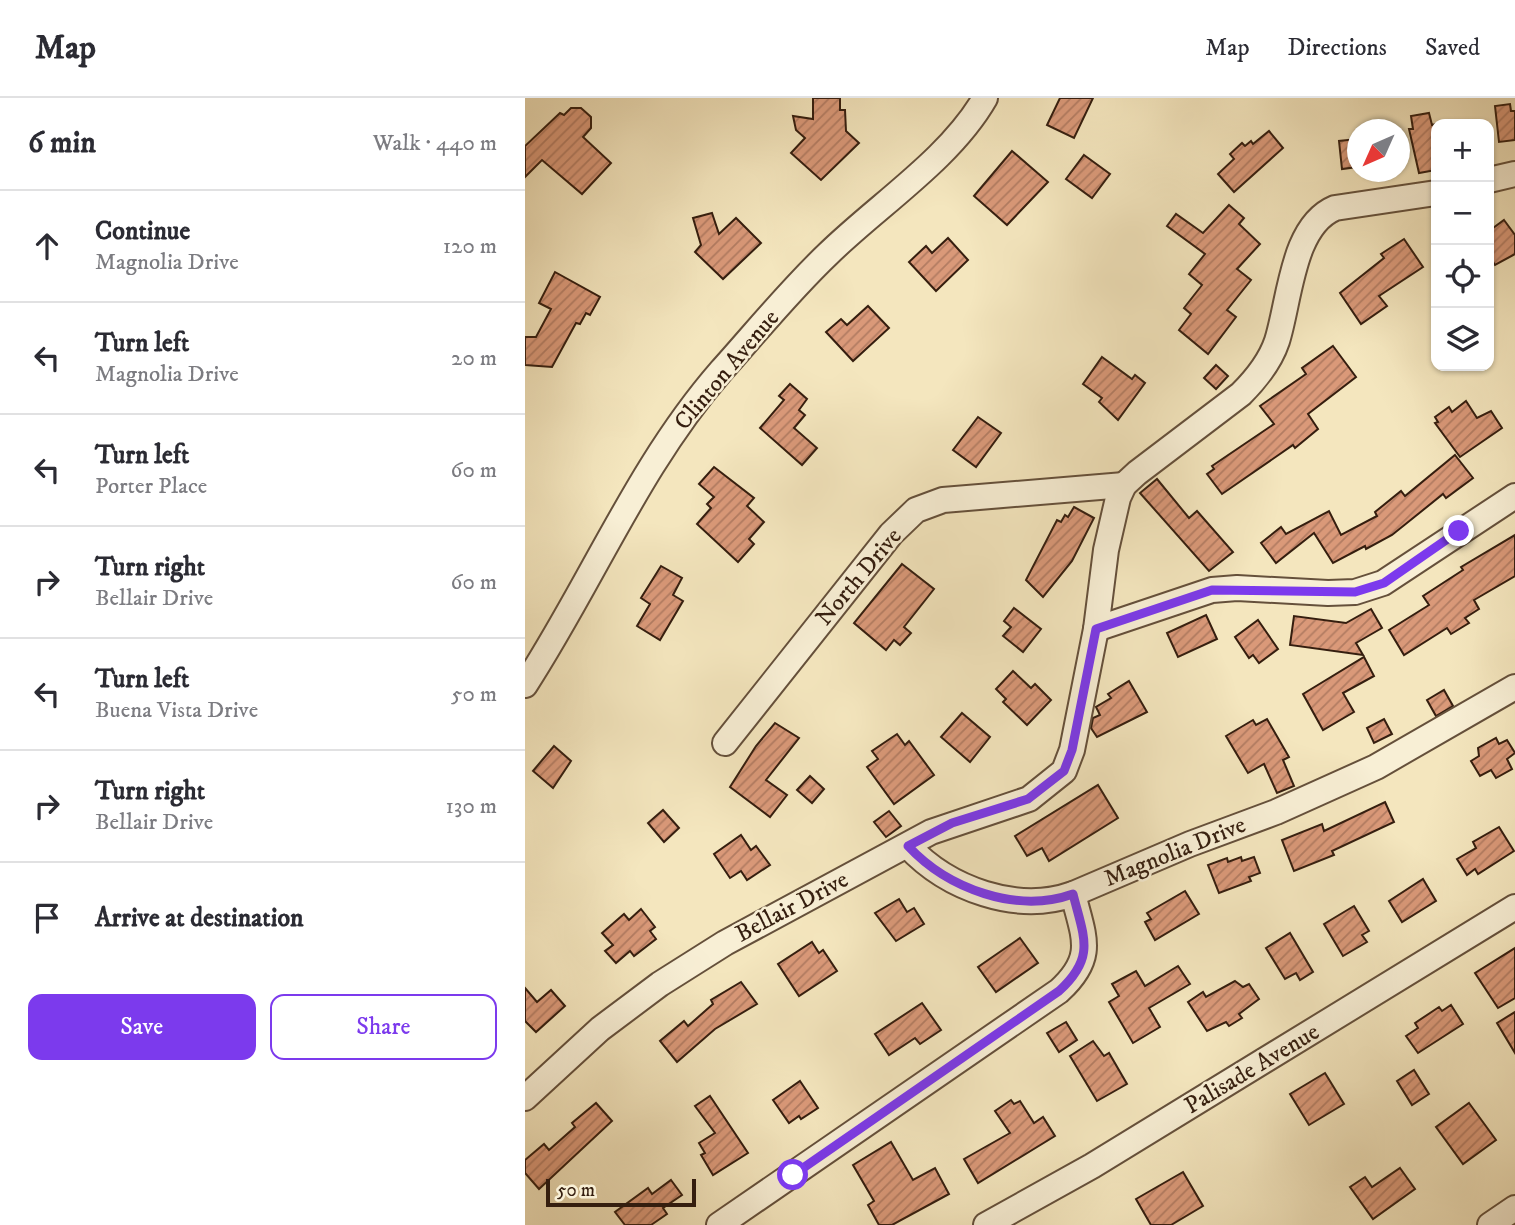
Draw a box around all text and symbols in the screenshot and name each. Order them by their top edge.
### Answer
text: Map [35,28,96,69]
text: Map [1205,33,1250,63]
text: Directions [1288,33,1387,63]
text: Saved [1425,33,1480,63]
north arrow [1347,119,1410,182]
map controls [1431,119,1494,371]
button: + [1431,119,1494,182]
text: 6 min [28,125,96,162]
text: Walk · 440 m [373,129,497,158]
button: − [1431,182,1494,245]
text: Continue [95,215,190,248]
icon: ahead [28,227,66,265]
text: 120 m [443,232,497,261]
button: locate [1431,245,1494,308]
text: Magnolia Drive [95,248,239,277]
street label: Clinton Avenue [668,304,786,436]
button: layers [1431,308,1494,371]
text: Turn left [95,327,189,360]
icon: left [28,339,66,377]
text: 20 m [451,344,497,373]
text: Magnolia Drive [95,360,239,389]
text: Turn left [95,439,189,472]
icon: left [28,451,66,489]
text: 60 m [450,456,497,485]
text: Porter Place [95,472,207,501]
route end [1443,515,1474,546]
street label: North Drive [809,522,909,632]
text: Turn right [95,551,205,584]
icon: right [28,563,66,601]
text: 60 m [450,568,497,597]
text: Bellair Drive [95,584,213,613]
text: Turn left [95,663,189,696]
icon: left [28,675,66,713]
text: 50 m [451,680,497,709]
text: Buena Vista Drive [95,696,258,725]
text: Turn right [95,775,205,808]
icon: right [28,787,66,825]
text: 130 m [445,792,497,821]
text: Bellair Drive [95,808,213,837]
street label: Magnolia Drive [1100,810,1250,894]
street label: Bellair Drive [730,865,854,949]
icon: arrive [28,899,66,937]
text: Arrive at destination [95,902,304,935]
button: Save [28,994,256,1060]
button: Share [270,994,497,1060]
street label: Palisade Avenue [1179,1017,1325,1121]
route start [777,1159,808,1190]
scale bar [546,1176,697,1208]
text: 50 m [557,1179,595,1202]

